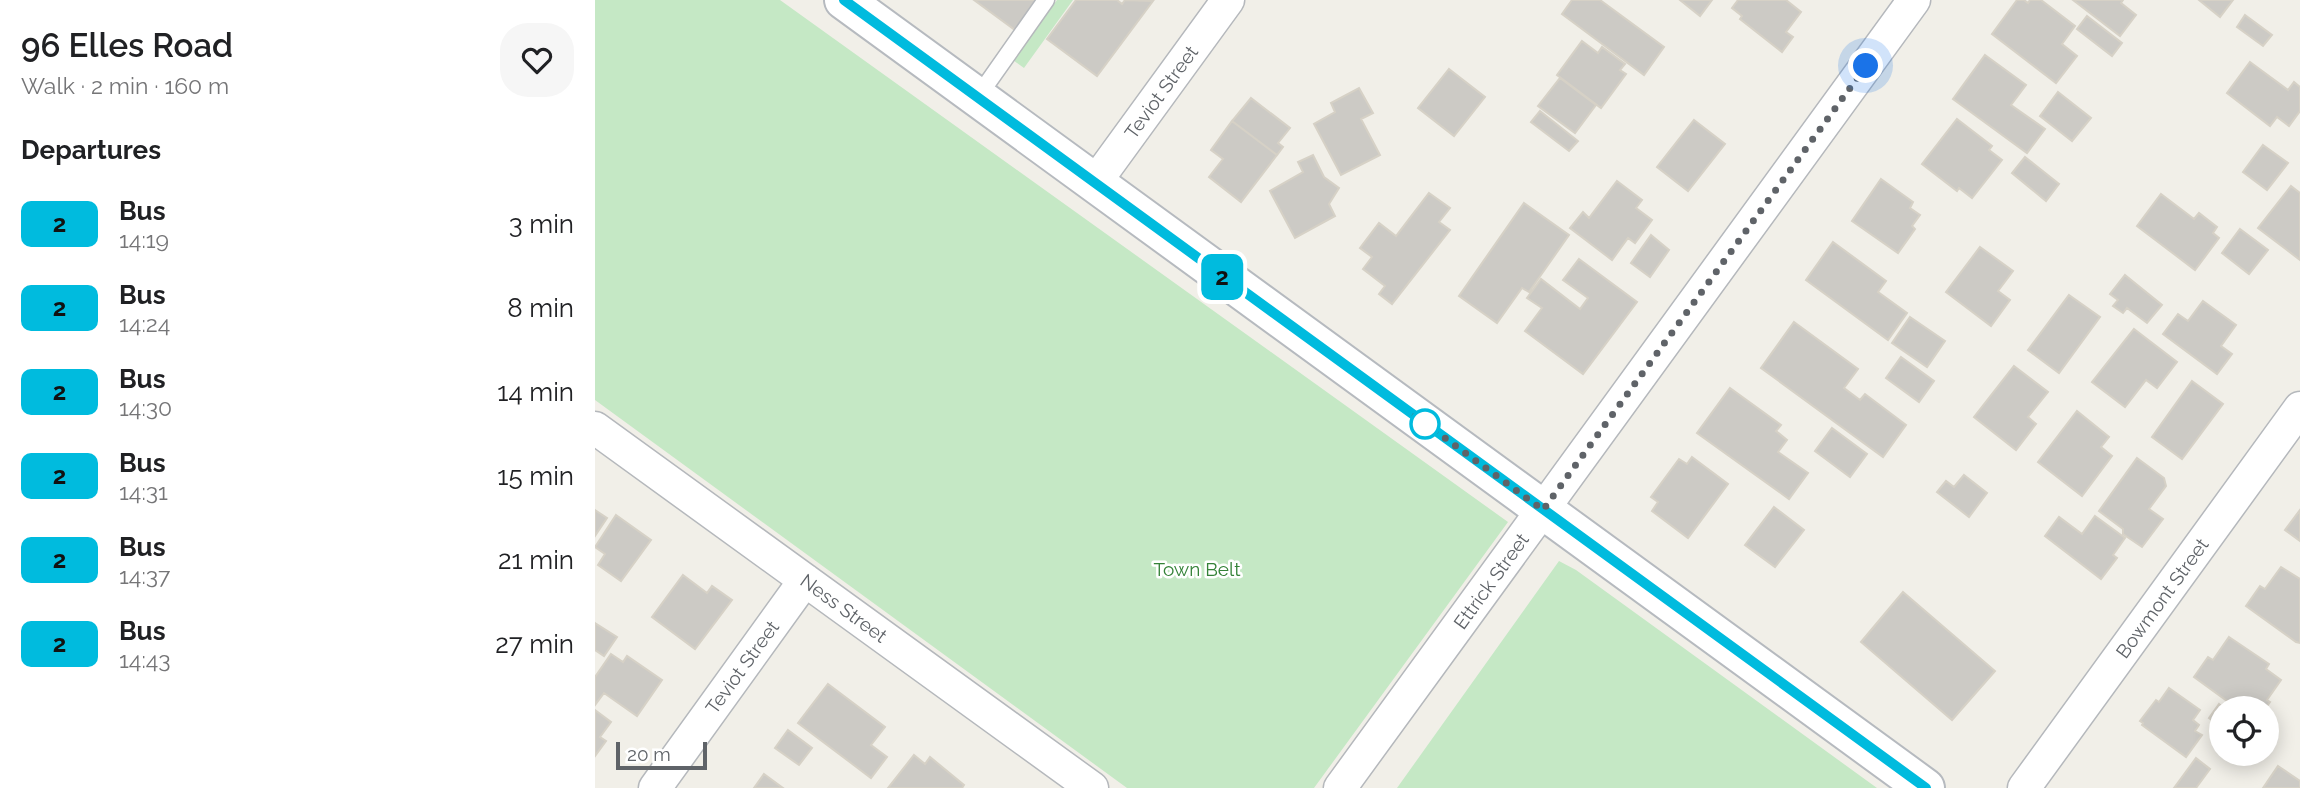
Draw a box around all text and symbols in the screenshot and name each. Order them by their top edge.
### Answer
button: heart [500,23,574,97]
text: 96 Elles Road [21,26,233,65]
street label: Teviot Street [1120,41,1202,143]
your location [1848,48,1883,83]
text: Walk · 2 min · 160 m [21,72,229,99]
text: Departures [21,135,161,165]
text: Bus [119,196,166,226]
text: 2 [53,209,66,238]
text: 3 min [509,209,574,239]
text: 14:19 [119,226,169,253]
line badge: 2 [1199,254,1245,300]
text: 2 [1215,262,1229,291]
text: Bus [119,280,166,310]
text: 2 [53,293,66,322]
text: 8 min [507,293,574,323]
text: 14:24 [119,310,170,337]
text: Bus [119,364,166,394]
text: 2 [53,377,66,406]
text: 14 min [497,377,574,407]
text: 14:30 [119,394,172,421]
unlabelled marker [1410,409,1440,439]
text: Bus [119,448,166,478]
text: 2 [53,461,66,490]
text: 15 min [497,461,574,491]
text: 14:31 [119,478,168,505]
street label: Ettrick Street [1449,528,1533,633]
text: Bus [119,532,166,562]
street label: Bowmont Street [2111,533,2213,662]
text: 2 [53,545,66,574]
text: 21 min [498,545,574,575]
park label: Town Belt [1153,558,1241,580]
text: 14:37 [119,562,170,589]
street label: Ness Street [796,569,892,647]
text: Bus [119,616,166,646]
street label: Teviot Street [701,616,783,718]
text: 2 [53,629,66,658]
text: 27 min [495,629,574,659]
text: 14:43 [119,646,171,673]
map controls [2209,696,2279,766]
button: locate [2209,696,2279,766]
scale bar [616,739,707,771]
text: 20 m [627,743,671,765]

